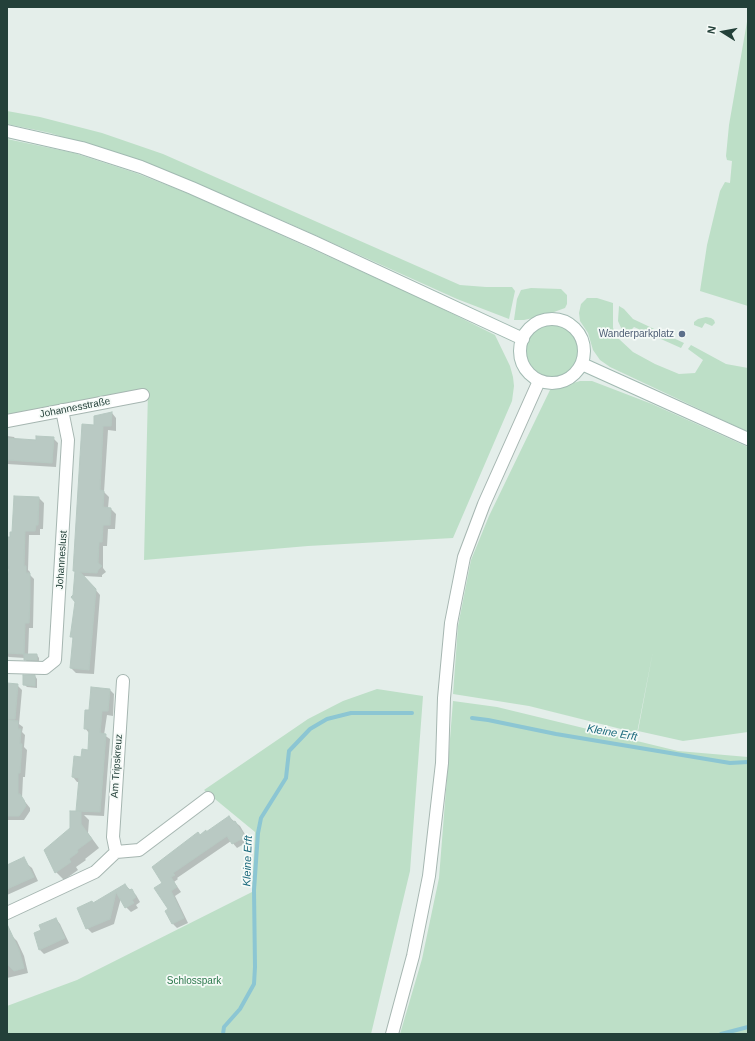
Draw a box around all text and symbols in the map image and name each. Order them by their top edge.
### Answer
north arrow [703,12,743,52]
text: N [705,25,718,35]
place label: Wanderparkplatz [599,328,674,340]
marker: Wanderparkplatz [677,329,687,339]
street label: Johannesstraße [39,395,111,421]
street label: Johanneslust [54,530,70,590]
water label: Kleine Erft [586,722,638,744]
street label: Am Tripskreuz [109,734,125,798]
water label: Kleine Erft [241,835,255,887]
park label: Schlosspark [167,975,221,987]

